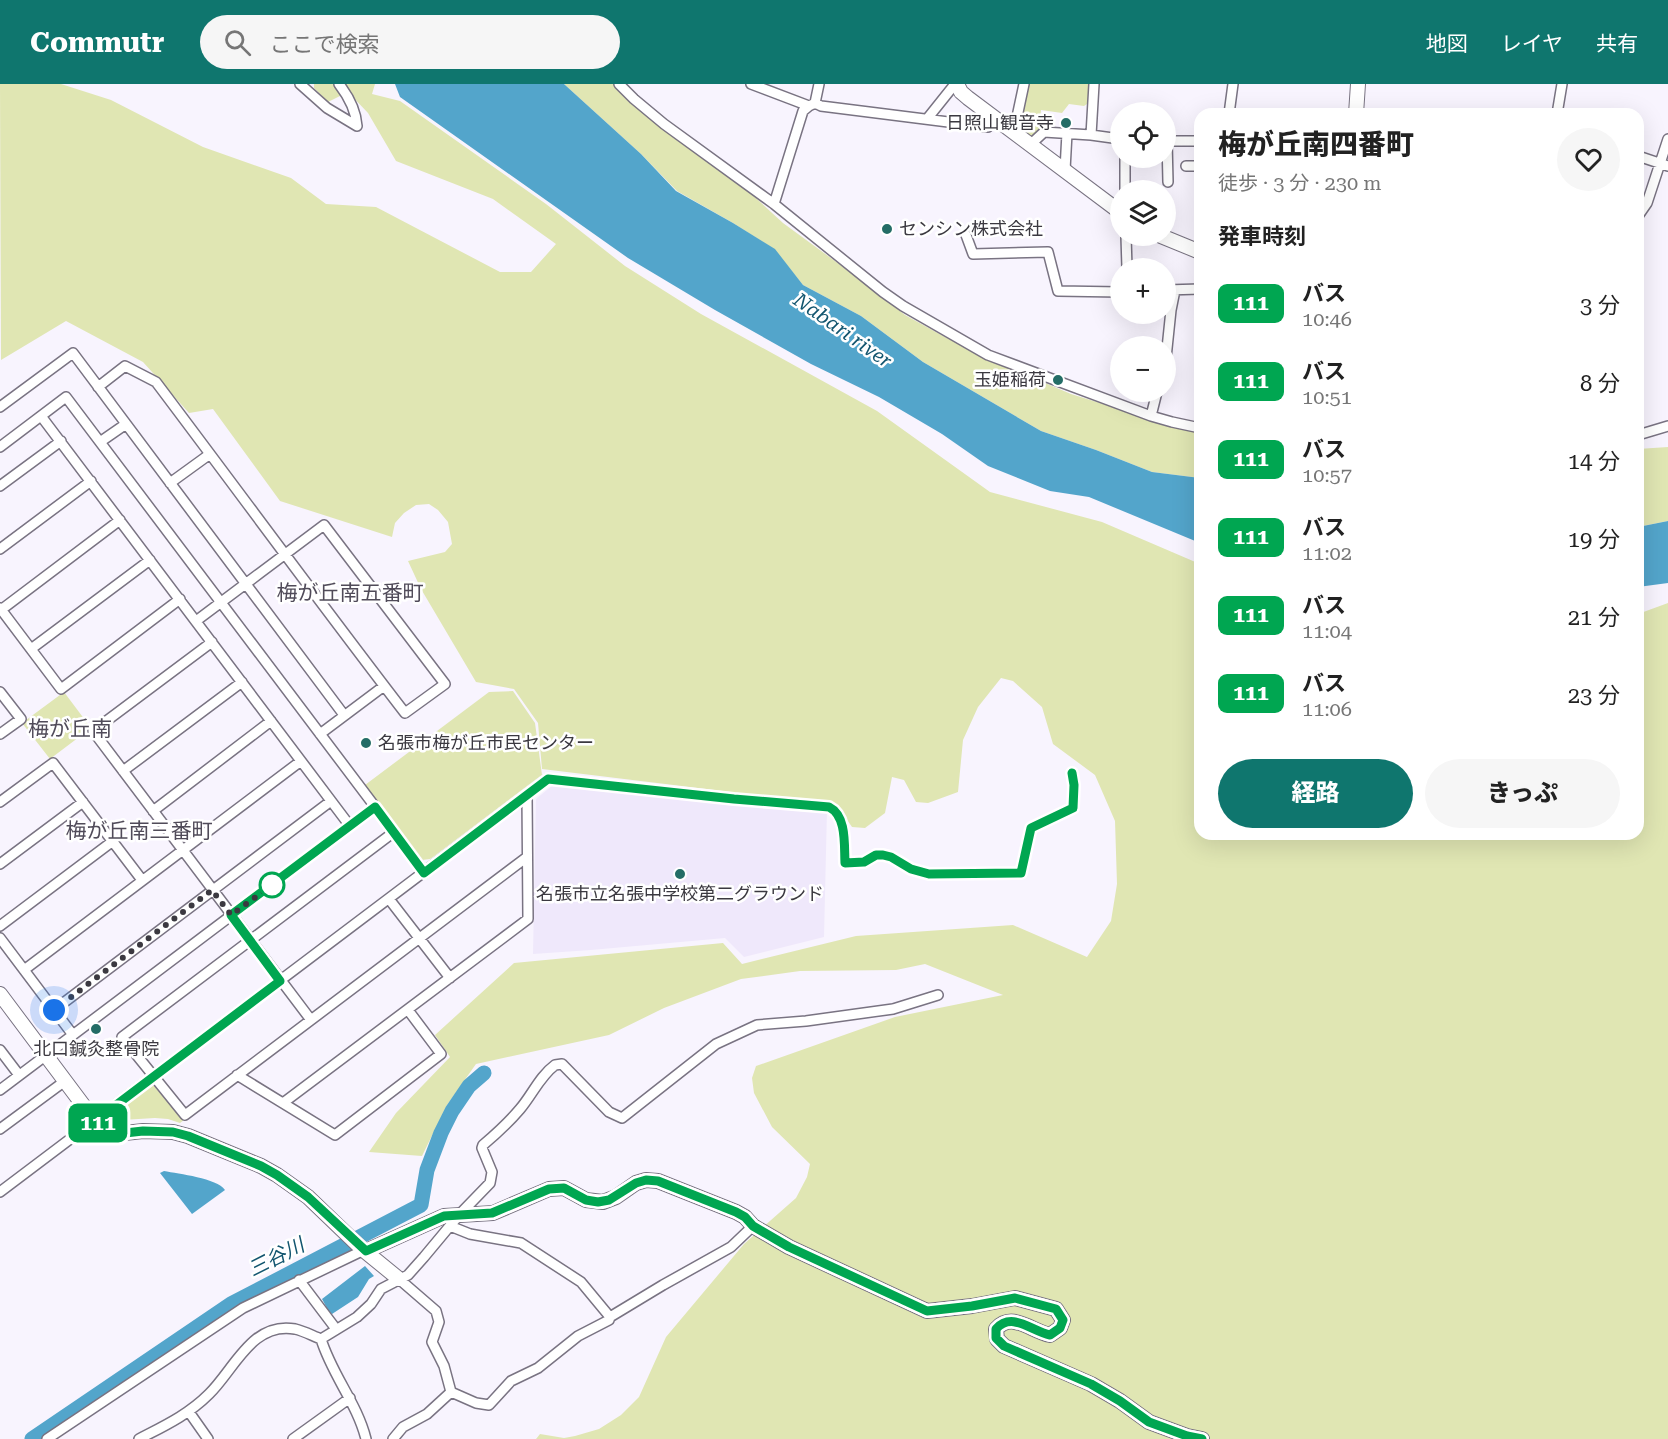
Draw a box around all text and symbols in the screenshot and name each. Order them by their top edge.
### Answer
search box [200,15,620,69]
text: Commutr [30,26,164,59]
icon: search [221,26,254,59]
text: ここで検索 [269,32,379,57]
text: 地図 [1426,32,1468,56]
text: レイヤ [1501,32,1563,56]
text: 共有 [1596,32,1638,56]
map controls [1110,102,1176,402]
button: locate [1110,102,1176,168]
place label: 日照山観音寺 [946,112,1054,133]
marker: 日照山観音寺 [1059,116,1073,130]
text: 梅が丘南四番町 [1218,128,1414,161]
button: heart [1557,128,1620,191]
text: 徒歩 · 3 分 · 230 m [1218,171,1382,195]
button: layers [1110,180,1176,246]
place label: センシン株式会社 [899,218,1043,239]
marker: センシン株式会社 [880,222,894,236]
text: 発車時刻 [1218,224,1306,249]
button: + [1110,258,1176,324]
text: バス [1302,281,1346,306]
water label: Nabari river [788,287,897,373]
text: 111 [1233,291,1269,315]
text: 3 分 [1580,293,1620,318]
text: 10:46 [1302,307,1352,331]
button: − [1110,336,1176,402]
text: バス [1302,359,1346,384]
place label: 玉姫稲荷 [974,369,1046,390]
text: 111 [1233,369,1269,393]
text: 8 分 [1580,371,1620,396]
marker: 玉姫稲荷 [1051,373,1065,387]
text: 10:51 [1302,385,1352,409]
text: バス [1302,437,1346,462]
text: 111 [1233,447,1269,471]
text: 14 分 [1568,449,1620,474]
text: 10:57 [1302,463,1352,487]
text: バス [1302,515,1346,540]
text: 111 [1233,525,1269,549]
text: 19 分 [1568,527,1620,552]
text: 11:02 [1302,541,1352,565]
district label: 梅が丘南五番町 [277,581,424,605]
text: バス [1302,593,1346,618]
text: 111 [1233,603,1269,627]
text: 21 分 [1568,605,1620,630]
text: 11:04 [1302,619,1352,643]
text: バス [1302,671,1346,696]
text: 111 [1233,681,1269,705]
text: 23 分 [1568,683,1620,708]
text: 11:06 [1302,697,1352,721]
district label: 梅が丘南 [28,717,112,741]
place label: 名張市梅が丘市民センター [378,732,594,753]
marker: 名張市梅が丘市民センター [359,736,373,750]
button: 経路 [1218,759,1413,828]
button: きっぷ [1425,759,1620,828]
district label: 梅が丘南三番町 [66,819,213,843]
marker: 名張市立名張中学校第二グラウンド [673,867,687,881]
unlabelled marker [259,872,285,898]
place label: 名張市立名張中学校第二グラウンド [536,883,824,904]
your location [39,995,69,1025]
marker: 北口鍼灸整骨院 [89,1022,103,1036]
place label: 北口鍼灸整骨院 [33,1038,159,1059]
line badge: 111 [63,1104,132,1142]
text: 111 [80,1111,116,1135]
water label: 三谷川 [244,1232,310,1281]

